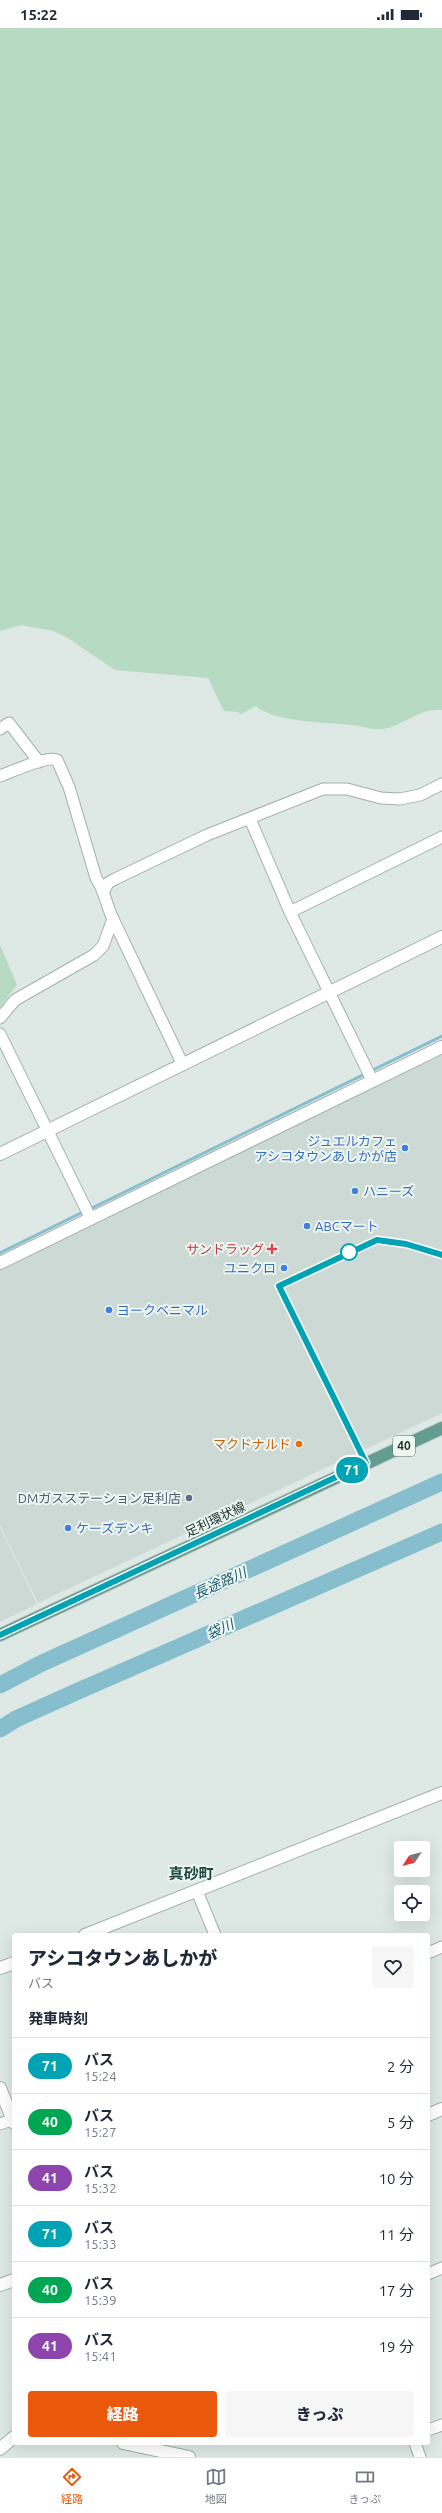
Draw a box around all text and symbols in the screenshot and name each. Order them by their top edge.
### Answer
text: 15:22 [20,6,58,23]
place label: ジュエルカフェ アシコタウンあしかが店 [255,1134,397,1163]
marker: ジュエルカフェ アシコタウンあしかが店 [400,1143,410,1153]
place label: ハニーズ [363,1184,414,1198]
marker: ハニーズ [350,1186,360,1196]
place label: ABCマート [315,1219,379,1233]
marker: ABCマート [302,1221,312,1231]
place label: サンドラッグ [186,1242,264,1256]
unlabelled marker [340,1243,358,1261]
marker: サンドラッグ [267,1244,277,1254]
place label: ユニクロ [224,1261,276,1275]
marker: ユニクロ [279,1263,289,1273]
place label: ヨークベニマル [117,1303,208,1317]
marker: ヨークベニマル [104,1305,114,1315]
road number: 40 [393,1436,415,1456]
place label: マクドナルド [213,1437,291,1451]
marker: マクドナルド [294,1439,304,1449]
line badge: 71 [334,1457,370,1483]
text: 71 [344,1462,360,1478]
place label: DMガスステーション足利店 [18,1491,181,1505]
marker: DMガスステーション足利店 [184,1493,194,1503]
street label: 足利環状線 [183,1499,247,1539]
place label: ケーズデンキ [76,1521,153,1535]
marker: ケーズデンキ [63,1523,73,1533]
water label: 長途路川 [191,1563,251,1602]
water label: 袋川 [204,1615,238,1642]
north arrow [394,1841,430,1877]
map controls [394,1841,430,1921]
district label: 真砂町 [168,1865,214,1882]
button: locate [394,1885,430,1921]
button: heart [372,1946,414,1988]
text: アシコタウンあしかが [28,1947,217,1969]
text: バス [28,1976,54,1990]
text: 発車時刻 [28,2010,88,2027]
text: バス [84,2051,114,2068]
text: 71 [42,2058,58,2074]
text: 2 分 [387,2058,414,2075]
text: 15:24 [84,2069,117,2083]
text: バス [84,2107,114,2124]
text: 40 [42,2114,58,2130]
text: 5 分 [387,2114,414,2131]
text: 15:27 [84,2125,117,2139]
text: バス [84,2163,114,2180]
text: 41 [42,2170,58,2186]
text: 10 分 [379,2170,414,2187]
text: 15:32 [84,2181,117,2195]
text: バス [84,2219,114,2236]
text: 71 [42,2226,58,2242]
text: 11 分 [379,2226,414,2243]
text: 15:33 [84,2237,117,2251]
text: バス [84,2275,114,2292]
text: 40 [42,2282,58,2298]
text: 17 分 [379,2282,414,2299]
text: 15:39 [84,2293,117,2307]
text: バス [84,2331,114,2348]
text: 41 [42,2338,58,2354]
text: 19 分 [379,2338,414,2355]
text: 15:41 [84,2349,117,2363]
button: 経路 [28,2391,217,2437]
button: きっぷ [225,2391,414,2437]
tab: 経路 [61,2466,83,2506]
tab: 地図 [205,2466,227,2506]
tab: きっぷ [349,2466,381,2506]

